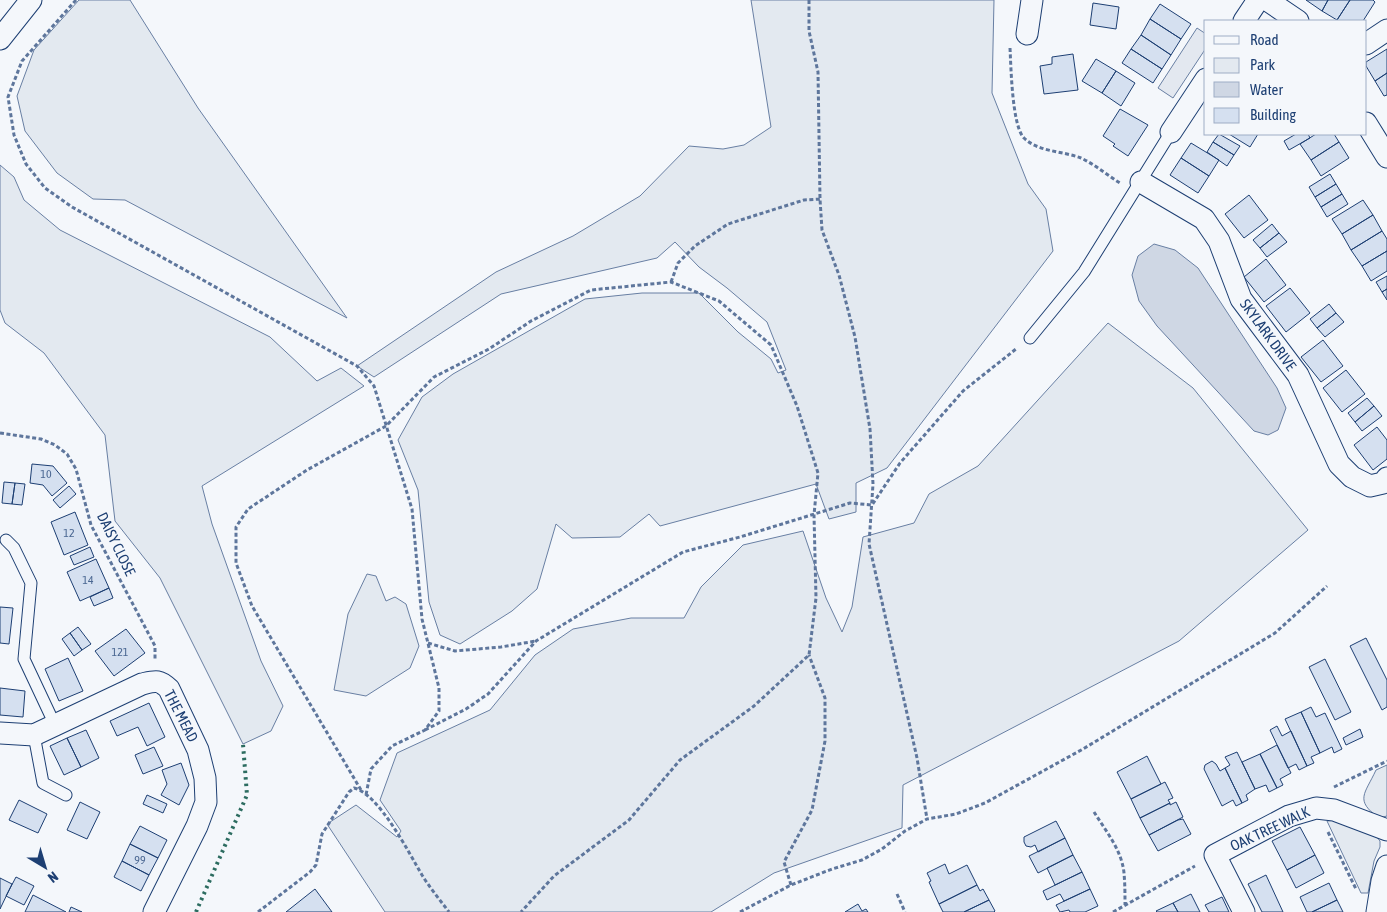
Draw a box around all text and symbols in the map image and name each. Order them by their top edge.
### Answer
legend [1204,20,1367,135]
text: Road [1250,31,1279,48]
text: Park [1250,56,1275,73]
text: Water [1250,81,1283,98]
text: Building [1250,106,1296,123]
street label: SKYLARK DRIVE [1237,296,1300,374]
house number: 10 [40,467,52,481]
street label: DAISY CLOSE [94,509,139,579]
house number: 12 [63,526,75,540]
house number: 14 [82,573,94,587]
house number: 121 [112,645,129,659]
street label: THE MEAD [161,687,202,745]
street label: OAK TREE WALK [1227,802,1313,854]
north arrow [20,842,70,892]
house number: 99 [134,853,146,867]
text: N [45,868,61,886]

